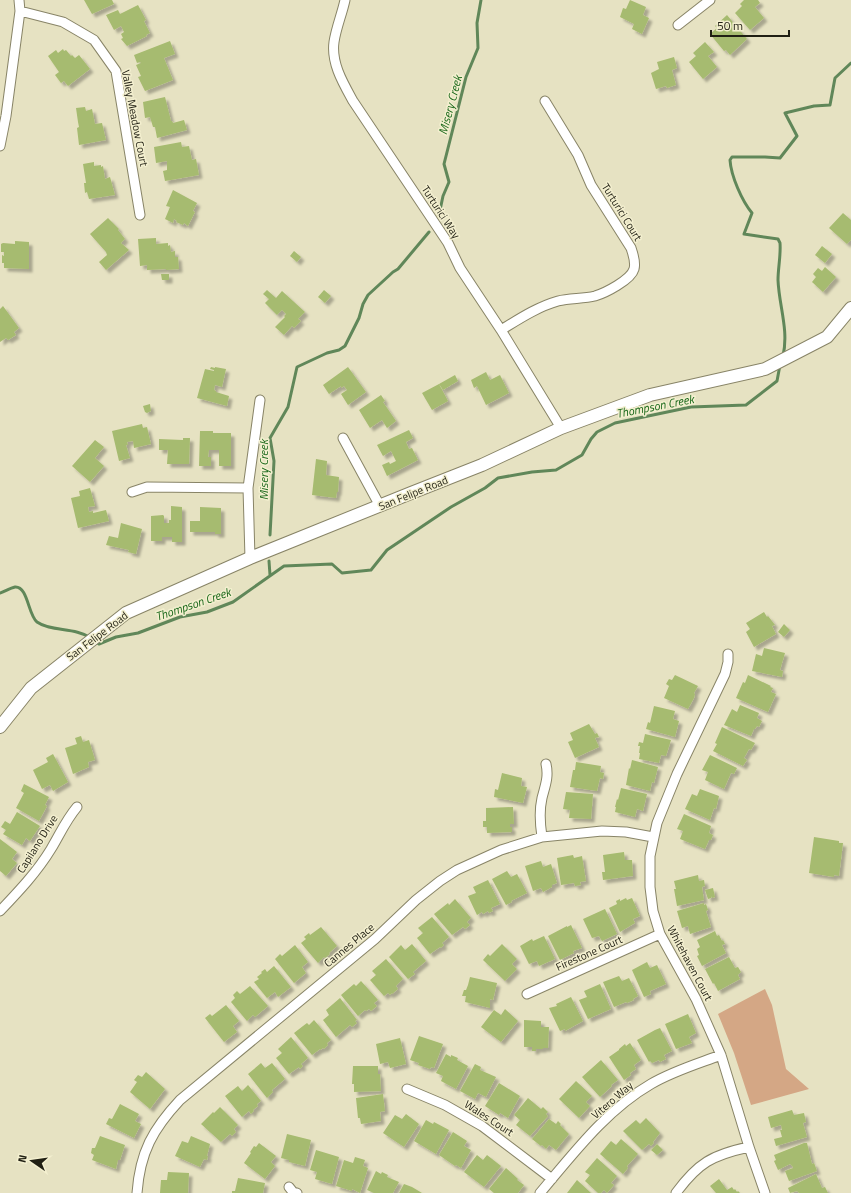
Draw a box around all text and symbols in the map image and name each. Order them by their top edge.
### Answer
scale bar [711,12,789,38]
text: 50 m [717,16,743,35]
street label: Valley Meadow Court [118,69,152,168]
water label: Misery Creek [433,72,467,137]
street label: Turturici Court [598,180,646,244]
street label: Turturici Way [418,182,465,242]
water label: Thompson Creek [615,389,697,423]
water label: Misery Creek [254,438,273,500]
street label: San Felipe Road [376,472,450,514]
water label: Thompson Creek [153,582,235,626]
street label: San Felipe Road [63,607,131,665]
street label: Capilano Drive [13,811,61,876]
street label: Cannes Place [320,919,378,971]
street label: Whitehaven Court [663,923,717,1004]
street label: Firestone Court [553,931,625,975]
street label: Vitero Way [588,1077,637,1123]
street label: Wales Court [461,1096,517,1140]
north arrow [12,1141,52,1181]
text: N [14,1153,31,1164]

